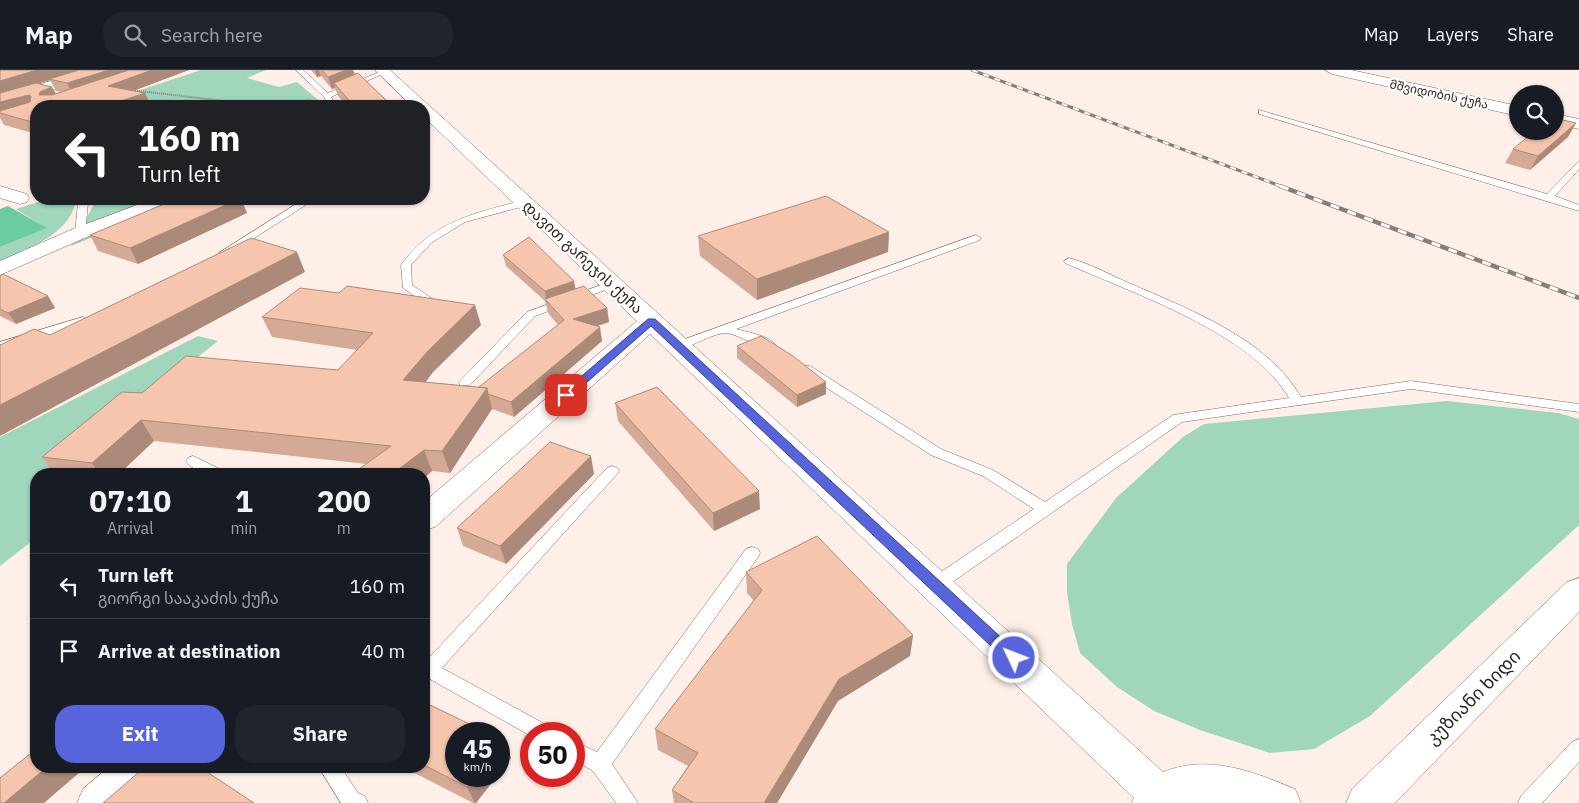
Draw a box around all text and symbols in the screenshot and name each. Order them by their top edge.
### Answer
search box [103,12,453,57]
text: Map [25,19,73,51]
icon: search [121,21,149,49]
text: Search here [161,23,263,47]
text: Map [1364,23,1399,46]
text: Layers [1427,23,1479,46]
text: Share [1507,23,1554,46]
street label: მშვიდობის ქუჩა [1388,76,1490,113]
map controls [1509,85,1564,140]
button: search [1509,85,1564,140]
text: 160 m [138,115,241,161]
icon: left [55,120,120,185]
text: Turn left [138,159,221,188]
street label: დავით გარეჯის ქუჩა [519,196,647,318]
pin [545,374,587,416]
icon: arrive [552,381,580,409]
text: 07:10 [89,481,171,520]
text: 1 [235,481,253,520]
text: 200 [317,481,371,520]
text: Arrival [107,518,154,538]
text: min [230,518,257,538]
text: m [337,518,351,538]
text: Turn left [98,563,174,587]
icon: left [55,572,83,600]
text: 160 m [350,574,405,598]
text: გიორგი სააკაძის ქუჩა [98,588,279,608]
position arrow [987,631,1039,683]
icon: arrive [55,637,83,665]
text: Arrive at destination [98,639,281,663]
text: 40 m [361,639,405,663]
street label: კუზიანი ხიდი [1421,645,1525,749]
button: Exit [55,705,225,763]
button: Share [235,705,405,763]
speed limit sign: 50 [520,722,585,787]
text: 45 [462,732,493,765]
text: km/h [463,759,492,774]

